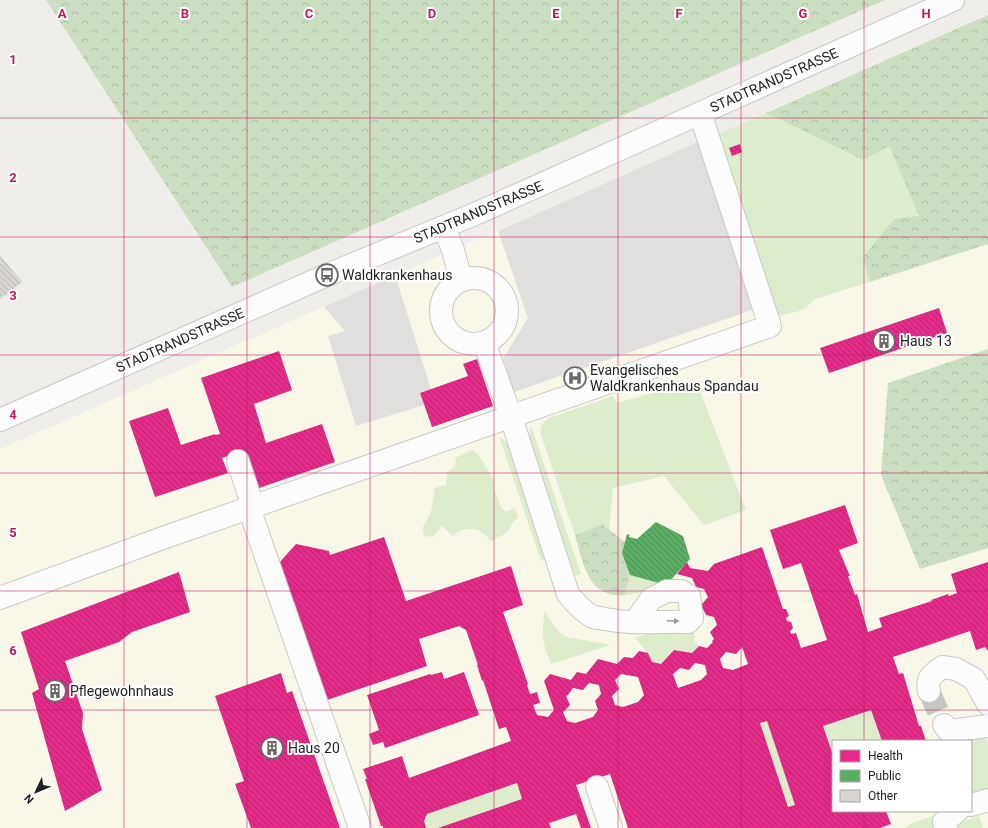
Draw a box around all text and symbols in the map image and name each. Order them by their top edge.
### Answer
text: A [58,6,67,21]
text: B [181,6,189,21]
text: C [305,6,314,21]
text: D [428,6,436,21]
text: E [552,6,560,21]
text: F [675,6,683,21]
text: G [799,6,808,21]
text: H [921,6,931,21]
street label: STADTRANDSTRASSE [707,44,841,115]
text: 1 [9,52,17,67]
text: 2 [9,170,17,185]
street label: STADTRANDSTRASSE [411,178,545,246]
bus stop icon: Waldkrankenhaus [314,262,340,288]
place label: Waldkrankenhaus [342,267,452,283]
text: 3 [9,288,17,303]
street label: STADTRANDSTRASSE [113,304,247,375]
building icon: Haus 13 [871,328,897,354]
place label: Haus 13 [900,333,952,349]
place label: Evangelisches Waldkrankenhaus Spandau [590,362,759,394]
hospital icon: Evangelisches Waldkrankenhaus Spandau [562,365,588,391]
text: 4 [9,407,17,422]
text: 5 [9,525,17,540]
one-way arrow [667,618,679,625]
text: 6 [9,643,17,658]
building icon: Pflegewohnhaus [42,678,68,704]
place label: Pflegewohnhaus [70,683,174,699]
building icon: Haus 20 [259,735,285,761]
place label: Haus 20 [288,740,340,756]
legend [832,740,972,812]
text: Health [868,749,903,763]
text: Public [868,769,901,783]
north arrow [16,772,56,812]
text: Other [868,789,897,803]
text: N [22,791,37,806]

